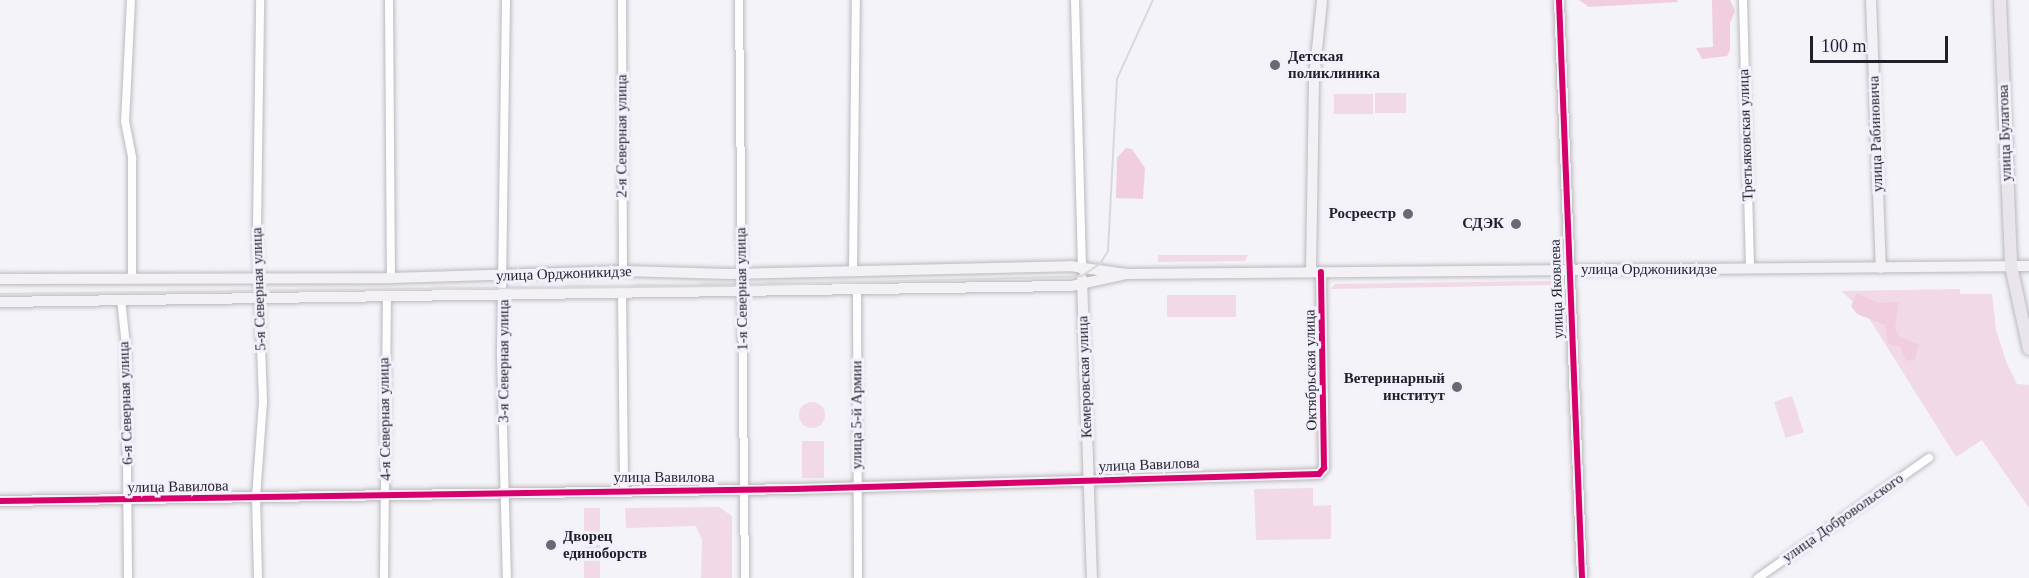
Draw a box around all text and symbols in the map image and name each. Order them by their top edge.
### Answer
scale bar [1813,24,1951,62]
text: 100 m [1821,36,1867,56]
place label: Детская поликлиника [1288,47,1380,82]
marker: Детская поликлиника [1266,56,1284,74]
street label: Третьяковская улица [1735,69,1757,201]
street label: 2-я Северная улица [613,74,631,198]
street label: улица Рабиновича [1865,76,1887,192]
street label: улица Булатова [1994,84,2016,182]
place label: Росреестр [1329,205,1396,223]
marker: Росреестр [1401,207,1415,221]
place label: СДЭК [1462,215,1504,233]
marker: СДЭК [1509,217,1523,231]
street label: 5-я Северная улица [248,227,270,351]
street label: 1-я Северная улица [732,227,752,351]
street label: улица Яковлева [1546,239,1568,339]
street label: улица Орджоникидзе [1581,261,1717,279]
street label: улица Орджоникидзе [496,263,632,285]
street label: 3-я Северная улица [495,299,513,423]
street label: Октябрьская улица [1301,309,1321,431]
street label: Кемеровская улица [1074,316,1096,438]
street label: 6-я Северная улица [115,341,137,465]
street label: 4-я Северная улица [375,357,395,481]
street label: улица 5-й Армии [848,361,866,469]
place label: Ветеринарный институт [1344,369,1445,404]
marker: Ветеринарный институт [1450,380,1464,394]
street label: улица Вавилова [1098,454,1200,476]
street label: улица Вавилова [613,469,715,487]
street label: улица Добровольского [1779,469,1907,567]
street label: улица Вавилова [127,477,229,497]
place label: Дворец единоборств [563,527,647,562]
marker: Дворец единоборств [544,538,558,552]

